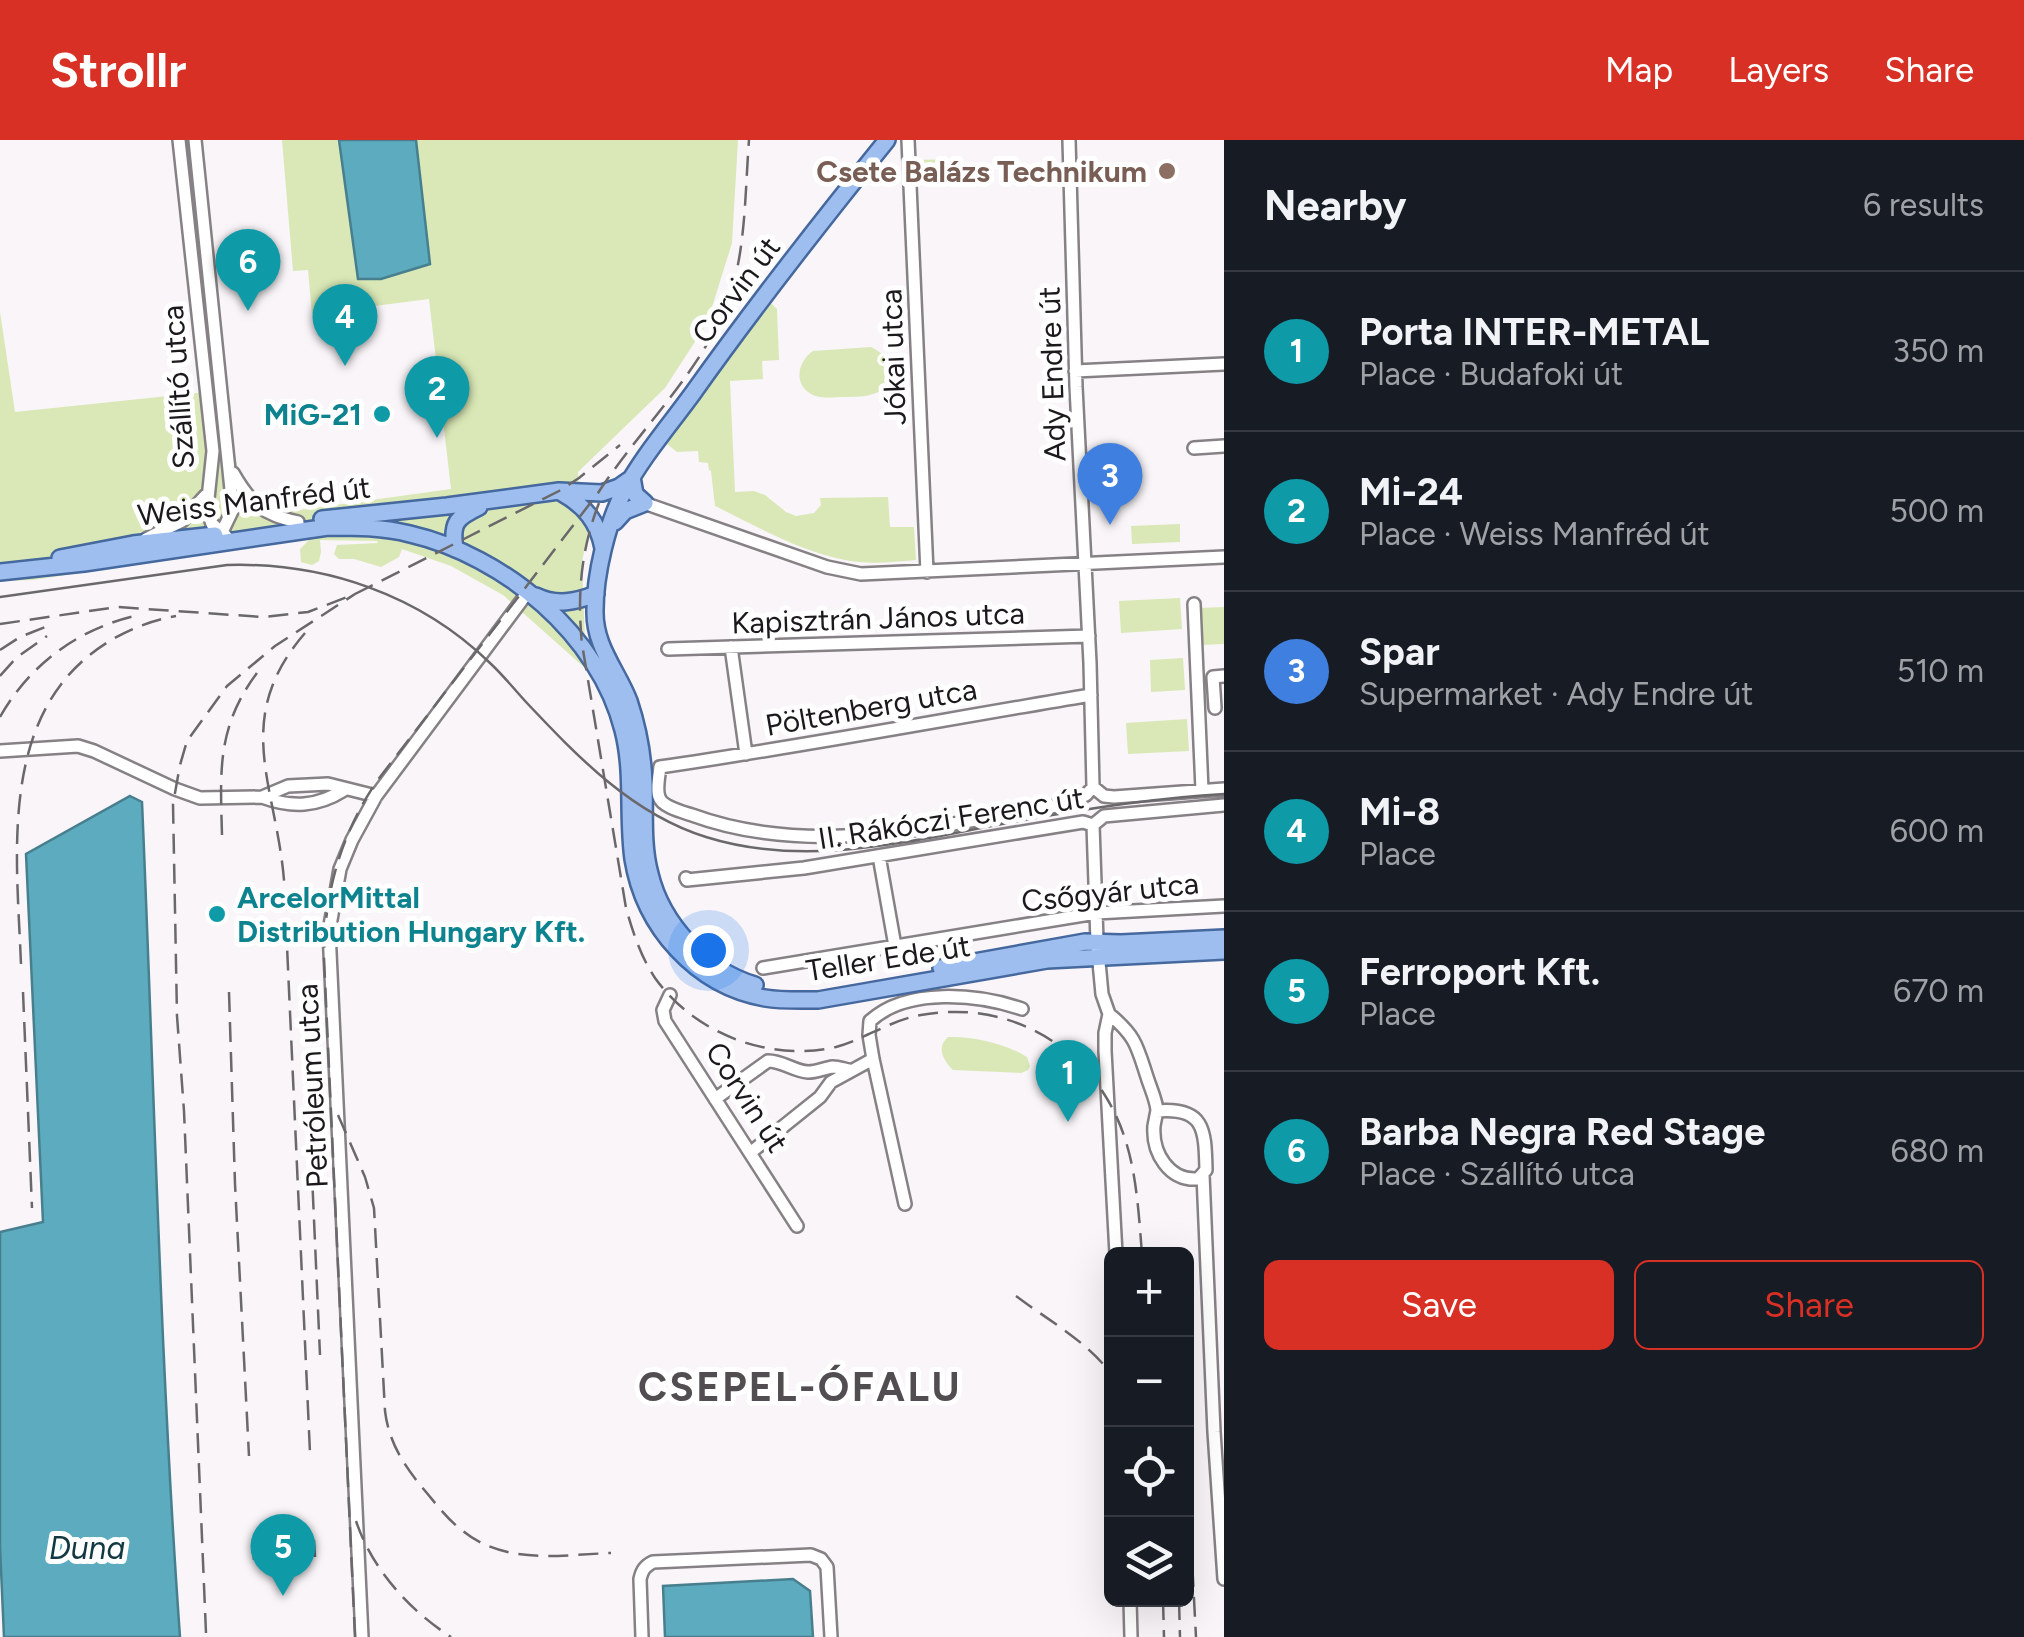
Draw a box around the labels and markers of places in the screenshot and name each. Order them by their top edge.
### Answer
place label: Csete Balázs Technikum [816,153,1147,190]
marker: Csete Balázs Technikum [1156,160,1178,182]
pin: 6 [216,229,280,311]
pin: 4 [312,284,378,366]
pin: 2 [404,356,470,438]
place label: MiG-21 [264,396,362,433]
marker: MiG-21 [371,403,393,425]
pin: 3 [1078,442,1142,525]
place label: ArcelorMittal Distribution Hungary Kft. [237,879,585,950]
marker: ArcelorMittal Distribution Hungary Kft. [206,903,228,925]
pin: 1 [1036,1040,1100,1122]
pin: 5 [250,1514,316,1596]

